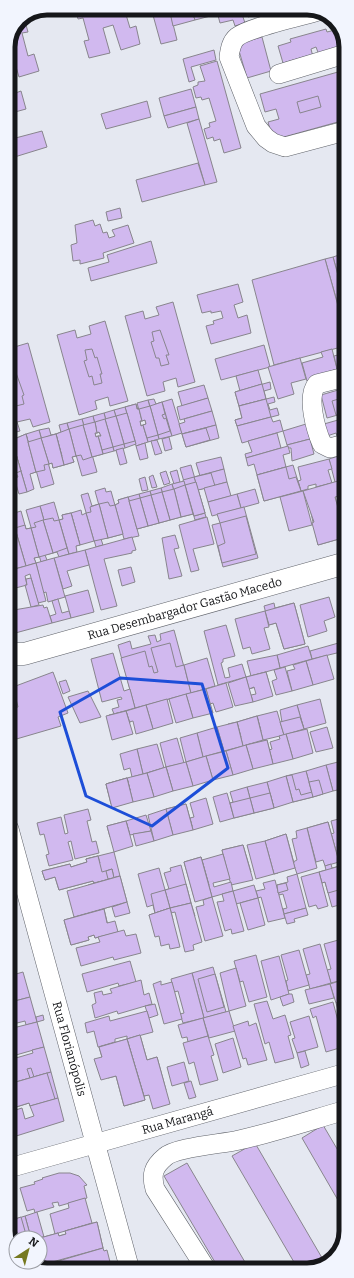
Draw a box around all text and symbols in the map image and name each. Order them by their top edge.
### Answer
street label: Rua Desembargador Gastão Macedo [86,574,284,643]
street label: Rua Florianópolis [50,1000,89,1098]
street label: Rua Marangá [140,1104,215,1137]
north arrow [8,1230,48,1270]
text: N [26,1235,41,1250]

